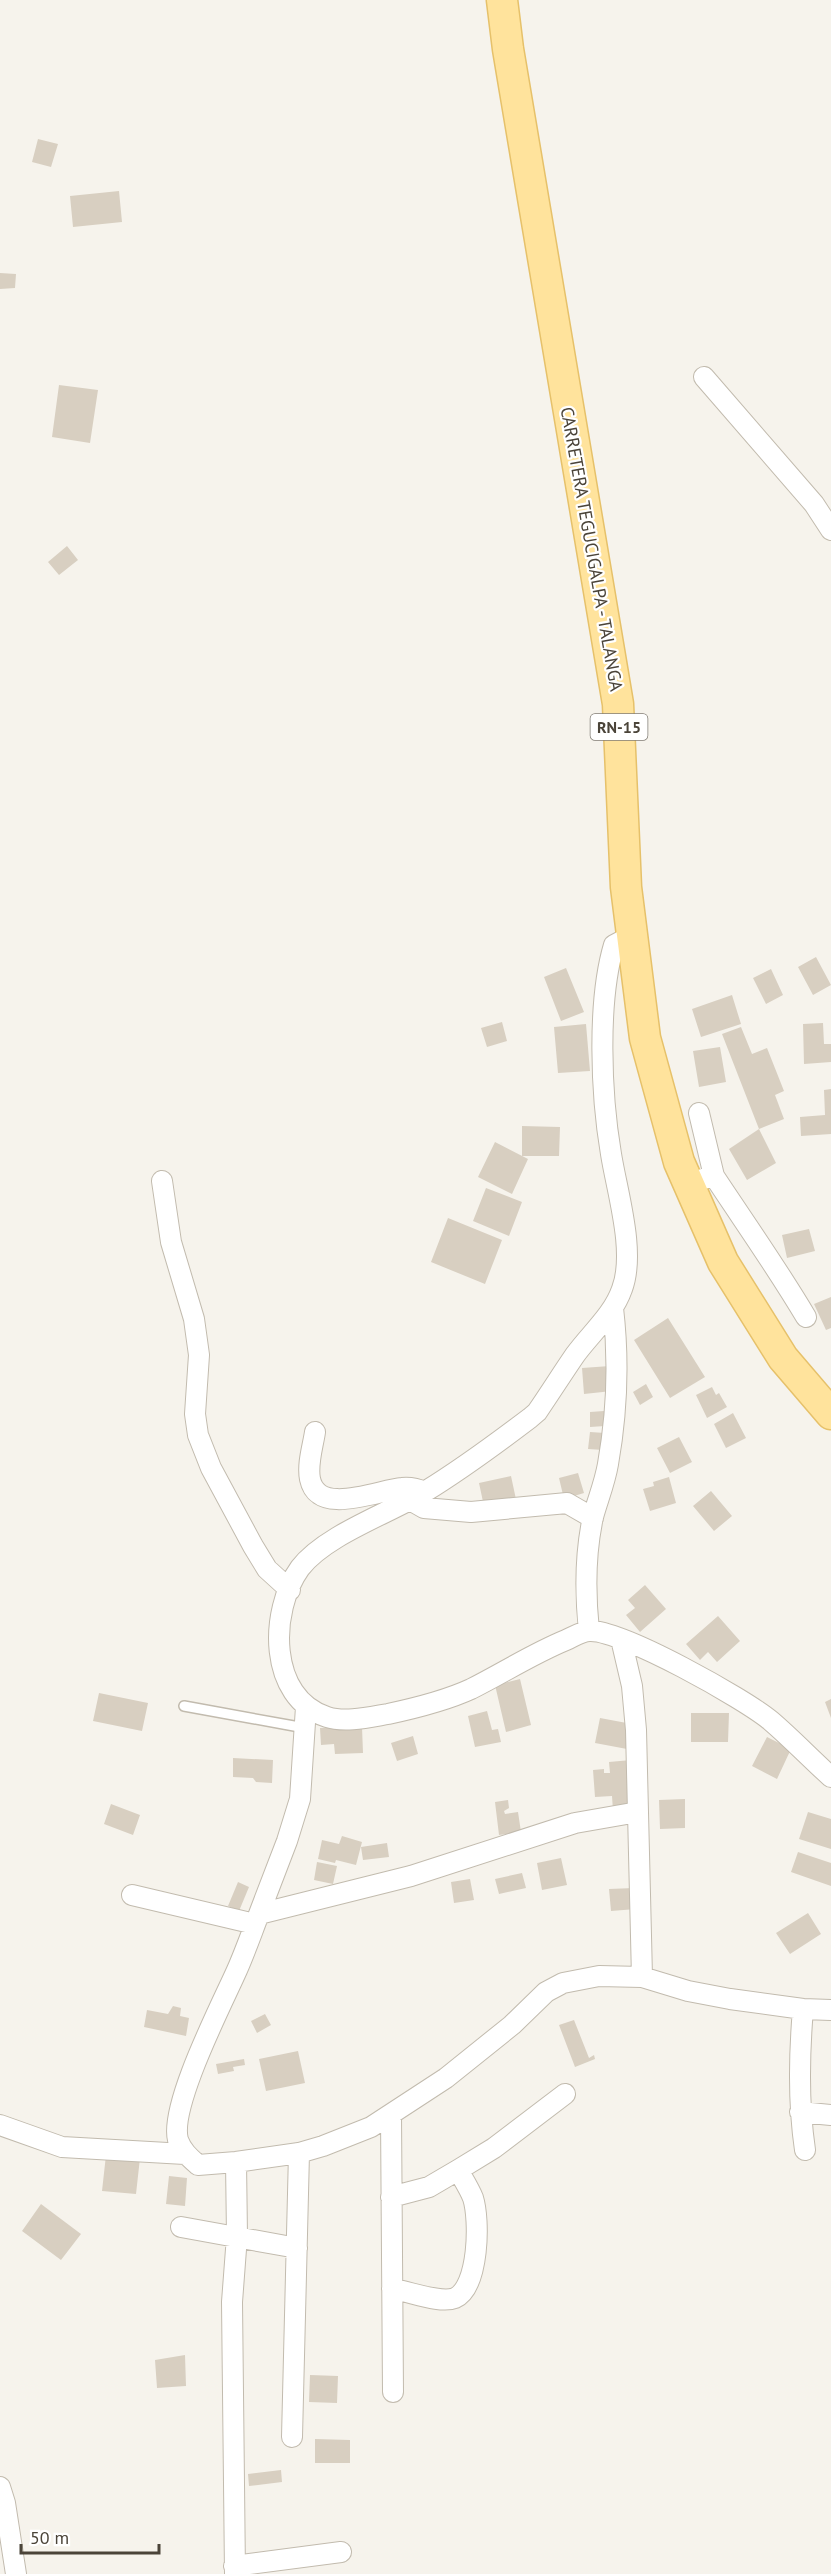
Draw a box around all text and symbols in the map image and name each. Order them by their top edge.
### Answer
street label: CARRETERA TEGUCIGALPA - TALANGA [556,405,628,693]
road number: RN-15 [590,714,648,740]
scale bar [21,2517,159,2555]
text: 50 m [30,2526,69,2549]

